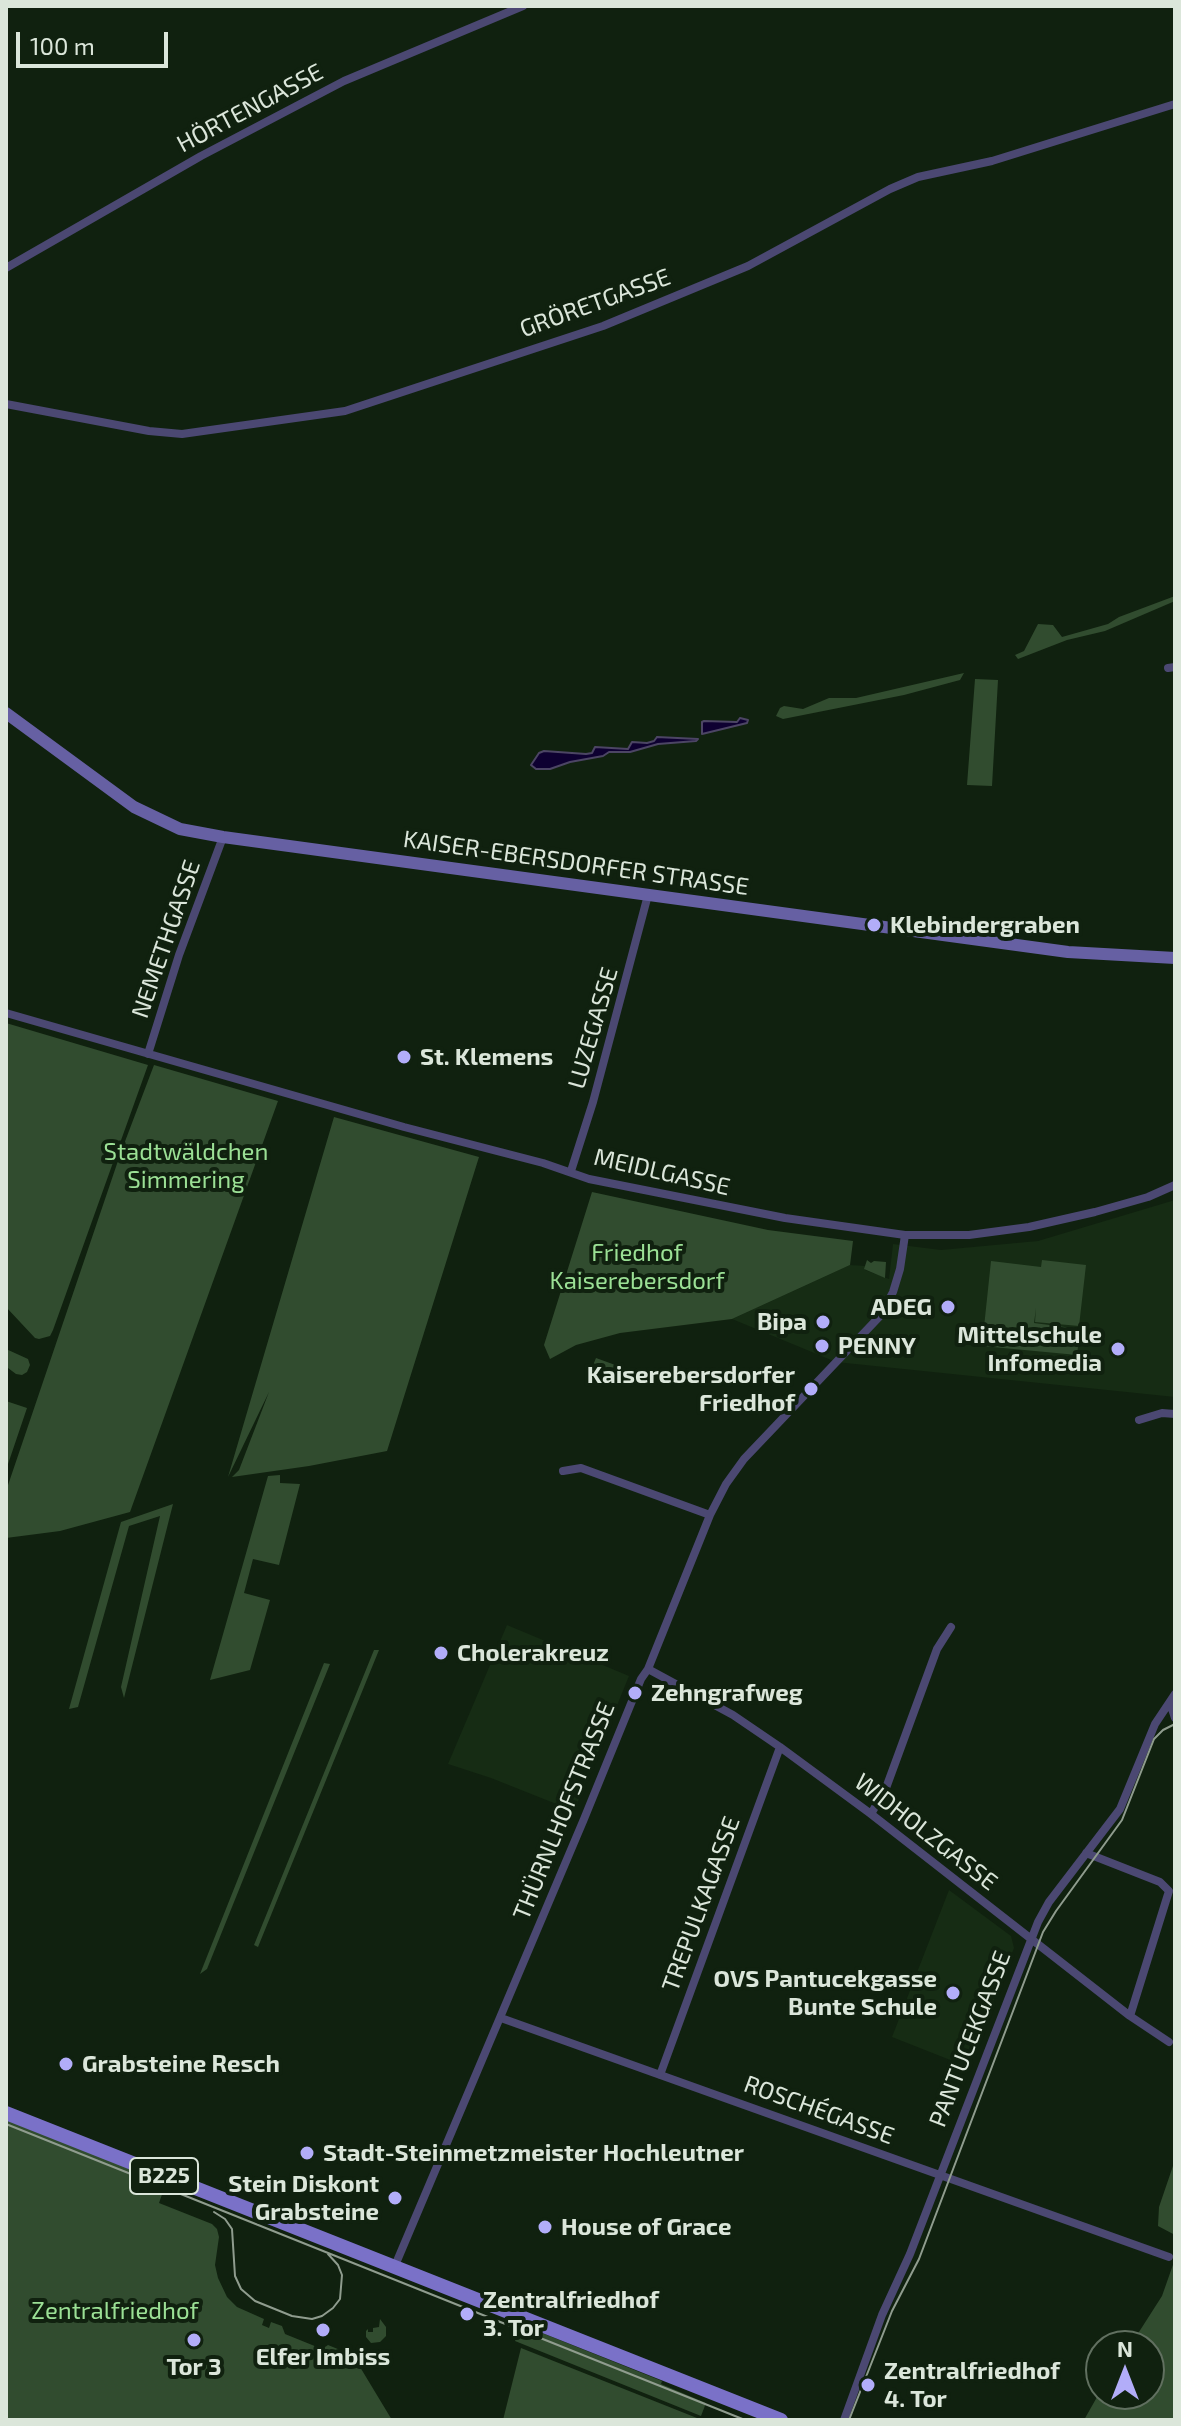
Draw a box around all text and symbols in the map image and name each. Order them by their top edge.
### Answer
scale bar [20,16,172,66]
text: 100 m [30,31,95,60]
street label: HÖRTENGASSE [172,57,328,159]
street label: GRÖRETGASSE [516,262,674,344]
street label: KAISER-EBERSDORFER STRASSE [401,824,751,902]
street label: NEMETHGASSE [125,856,207,1022]
place label: Klebindergraben [890,911,1080,939]
marker: Klebindergraben [865,916,883,934]
street label: LUZEGASSE [562,964,624,1092]
place label: St. Klemens [420,1043,553,1071]
marker: St. Klemens [395,1048,413,1066]
park label: Stadtwäldchen Simmering [104,1138,268,1194]
street label: MEIDLGASSE [591,1142,733,1202]
park label: Friedhof Kaiserebersdorf [549,1239,725,1295]
place label: ADEG [871,1293,932,1321]
marker: ADEG [939,1298,957,1316]
place label: Bipa [757,1308,807,1336]
marker: Bipa [814,1313,832,1331]
place label: Mittelschule Infomedia [957,1321,1102,1377]
place label: PENNY [838,1332,916,1360]
marker: PENNY [813,1337,831,1355]
marker: Mittelschule Infomedia [1109,1340,1127,1358]
place label: Kaiserebersdorfer Friedhof [587,1361,795,1417]
marker: Kaiserebersdorfer Friedhof [802,1380,820,1398]
place label: Cholerakreuz [457,1639,609,1667]
marker: Cholerakreuz [432,1644,450,1662]
place label: Zehngrafweg [651,1679,803,1707]
marker: Zehngrafweg [626,1684,644,1702]
street label: THÜRNLHOFSTRASSE [507,1698,621,1924]
street label: WIDHOLZGASSE [849,1767,1003,1897]
street label: TREPULKAGASSE [656,1813,746,1995]
street label: PANTUCEKGASSE [923,1947,1017,2131]
place label: OVS Pantucekgasse Bunte Schule [714,1965,937,2021]
marker: OVS Pantucekgasse Bunte Schule [944,1984,962,2002]
place label: Grabsteine Resch [82,2050,280,2078]
marker: Grabsteine Resch [57,2055,75,2073]
street label: ROSCHÉGASSE [740,2069,898,2151]
place label: Stadt-Steinmetzmeister Hochleutner [323,2139,744,2167]
marker: Stadt-Steinmetzmeister Hochleutner [298,2144,316,2162]
road number: B225 [130,2158,198,2194]
place label: Stein Diskont Grabsteine [228,2170,379,2226]
marker: Stein Diskont Grabsteine [386,2189,404,2207]
place label: House of Grace [561,2213,731,2241]
marker: House of Grace [536,2218,554,2236]
place label: Zentralfriedhof 3. Tor [483,2286,659,2342]
park label: Zentralfriedhof [31,2297,199,2325]
marker: Zentralfriedhof 3. Tor [458,2305,476,2323]
marker: Elfer Imbiss [314,2321,332,2339]
north arrow [1085,2330,1165,2410]
marker: Tor 3 [185,2331,203,2349]
text: N [1117,2335,1133,2361]
place label: Elfer Imbiss [256,2343,390,2371]
place label: Tor 3 [166,2353,222,2381]
place label: Zentralfriedhof 4. Tor [884,2357,1060,2413]
marker: Zentralfriedhof 4. Tor [859,2376,877,2394]

